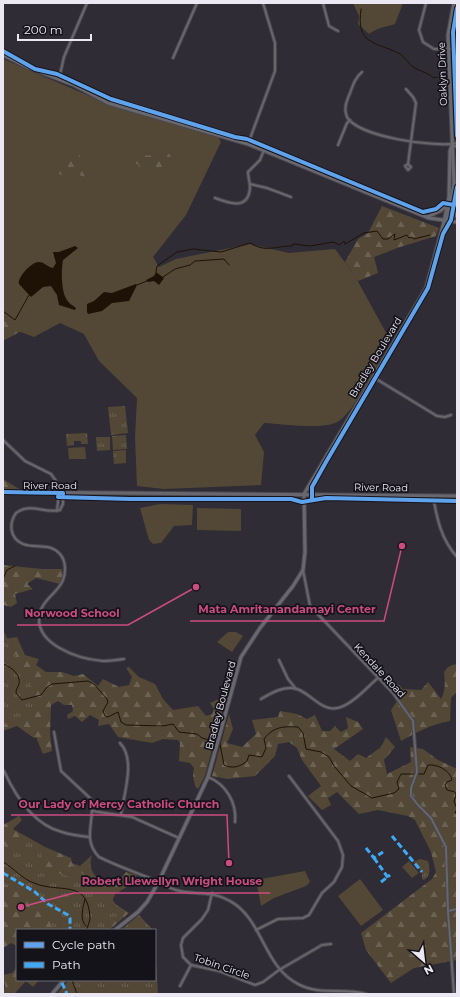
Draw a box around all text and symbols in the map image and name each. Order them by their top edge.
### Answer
scale bar [18,16,91,42]
text: 200 m [24,22,63,37]
street label: Oaklyn Drive [435,42,450,106]
street label: Bradley Boulevard [346,315,405,400]
street label: River Road [23,479,77,492]
street label: River Road [354,481,408,494]
callout: Mata Amritanandamayi Center [190,598,384,621]
callout: Norwood School [17,602,128,625]
text: Mata Amritanandamayi Center [198,602,376,616]
text: Norwood School [24,606,120,620]
street label: Kendale Road [351,640,408,700]
street label: Bradley Boulevard [202,659,239,751]
callout: Our Lady of Mercy Catholic Church [11,792,227,815]
text: Our Lady of Mercy Catholic Church [19,797,219,811]
callout: Robert Llewellyn Wright House [74,870,270,893]
text: Robert Llewellyn Wright House [82,874,262,888]
legend [16,929,156,981]
text: Cycle path [52,937,115,952]
north arrow [404,941,444,981]
street label: Tobin Circle [192,951,251,982]
text: Path [52,957,81,972]
text: N [421,962,436,978]

